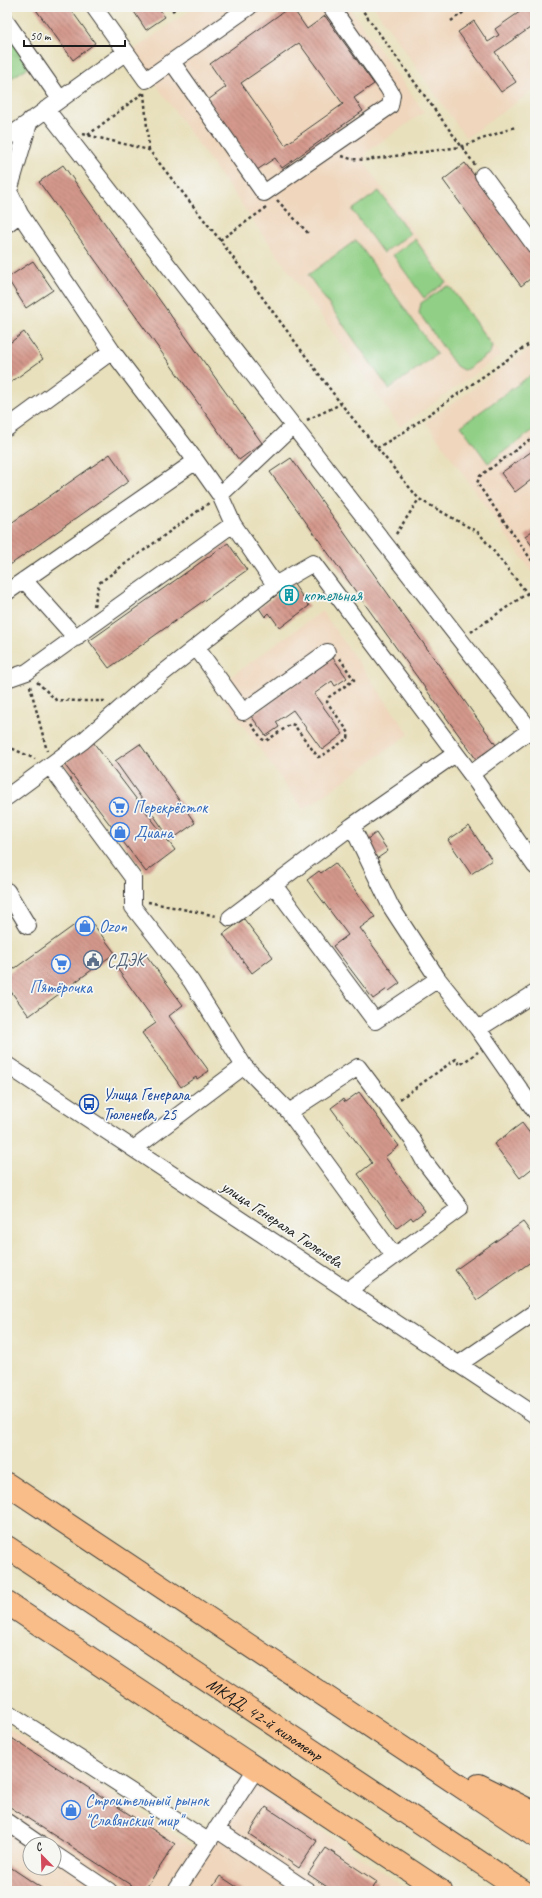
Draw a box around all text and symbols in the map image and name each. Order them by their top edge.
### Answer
scale bar [24,22,125,48]
text: 50 m [30,28,52,44]
building icon: котельная [278,584,300,606]
place label: котельная [303,585,363,606]
supermarket icon: Перекрёсток [108,796,130,818]
place label: Перекрёсток [133,797,209,818]
shop icon: Диана [109,821,131,843]
place label: Диана [134,822,175,843]
shop icon: Ozon [74,915,96,937]
place label: Ozon [99,916,127,937]
public building icon: СДЭК [82,949,104,971]
place label: СДЭК [107,950,148,971]
supermarket icon: Пятёрочка [50,953,72,975]
place label: Пятёрочка [30,977,93,998]
place label: Улица Генерала Тюленева, 25 [103,1084,192,1125]
bus stop icon: Улица Генерала Тюленева, 25 [78,1093,100,1115]
street label: улица Генерала Тюленева [216,1175,348,1273]
street label: МКАД, 42-й километр [203,1673,328,1766]
place label: Строительный рынок "Славянский мир" [85,1790,210,1831]
shop icon: Строительный рынок "Славянский мир" [60,1799,82,1821]
north arrow [22,1836,62,1876]
text: С [33,1839,45,1854]

